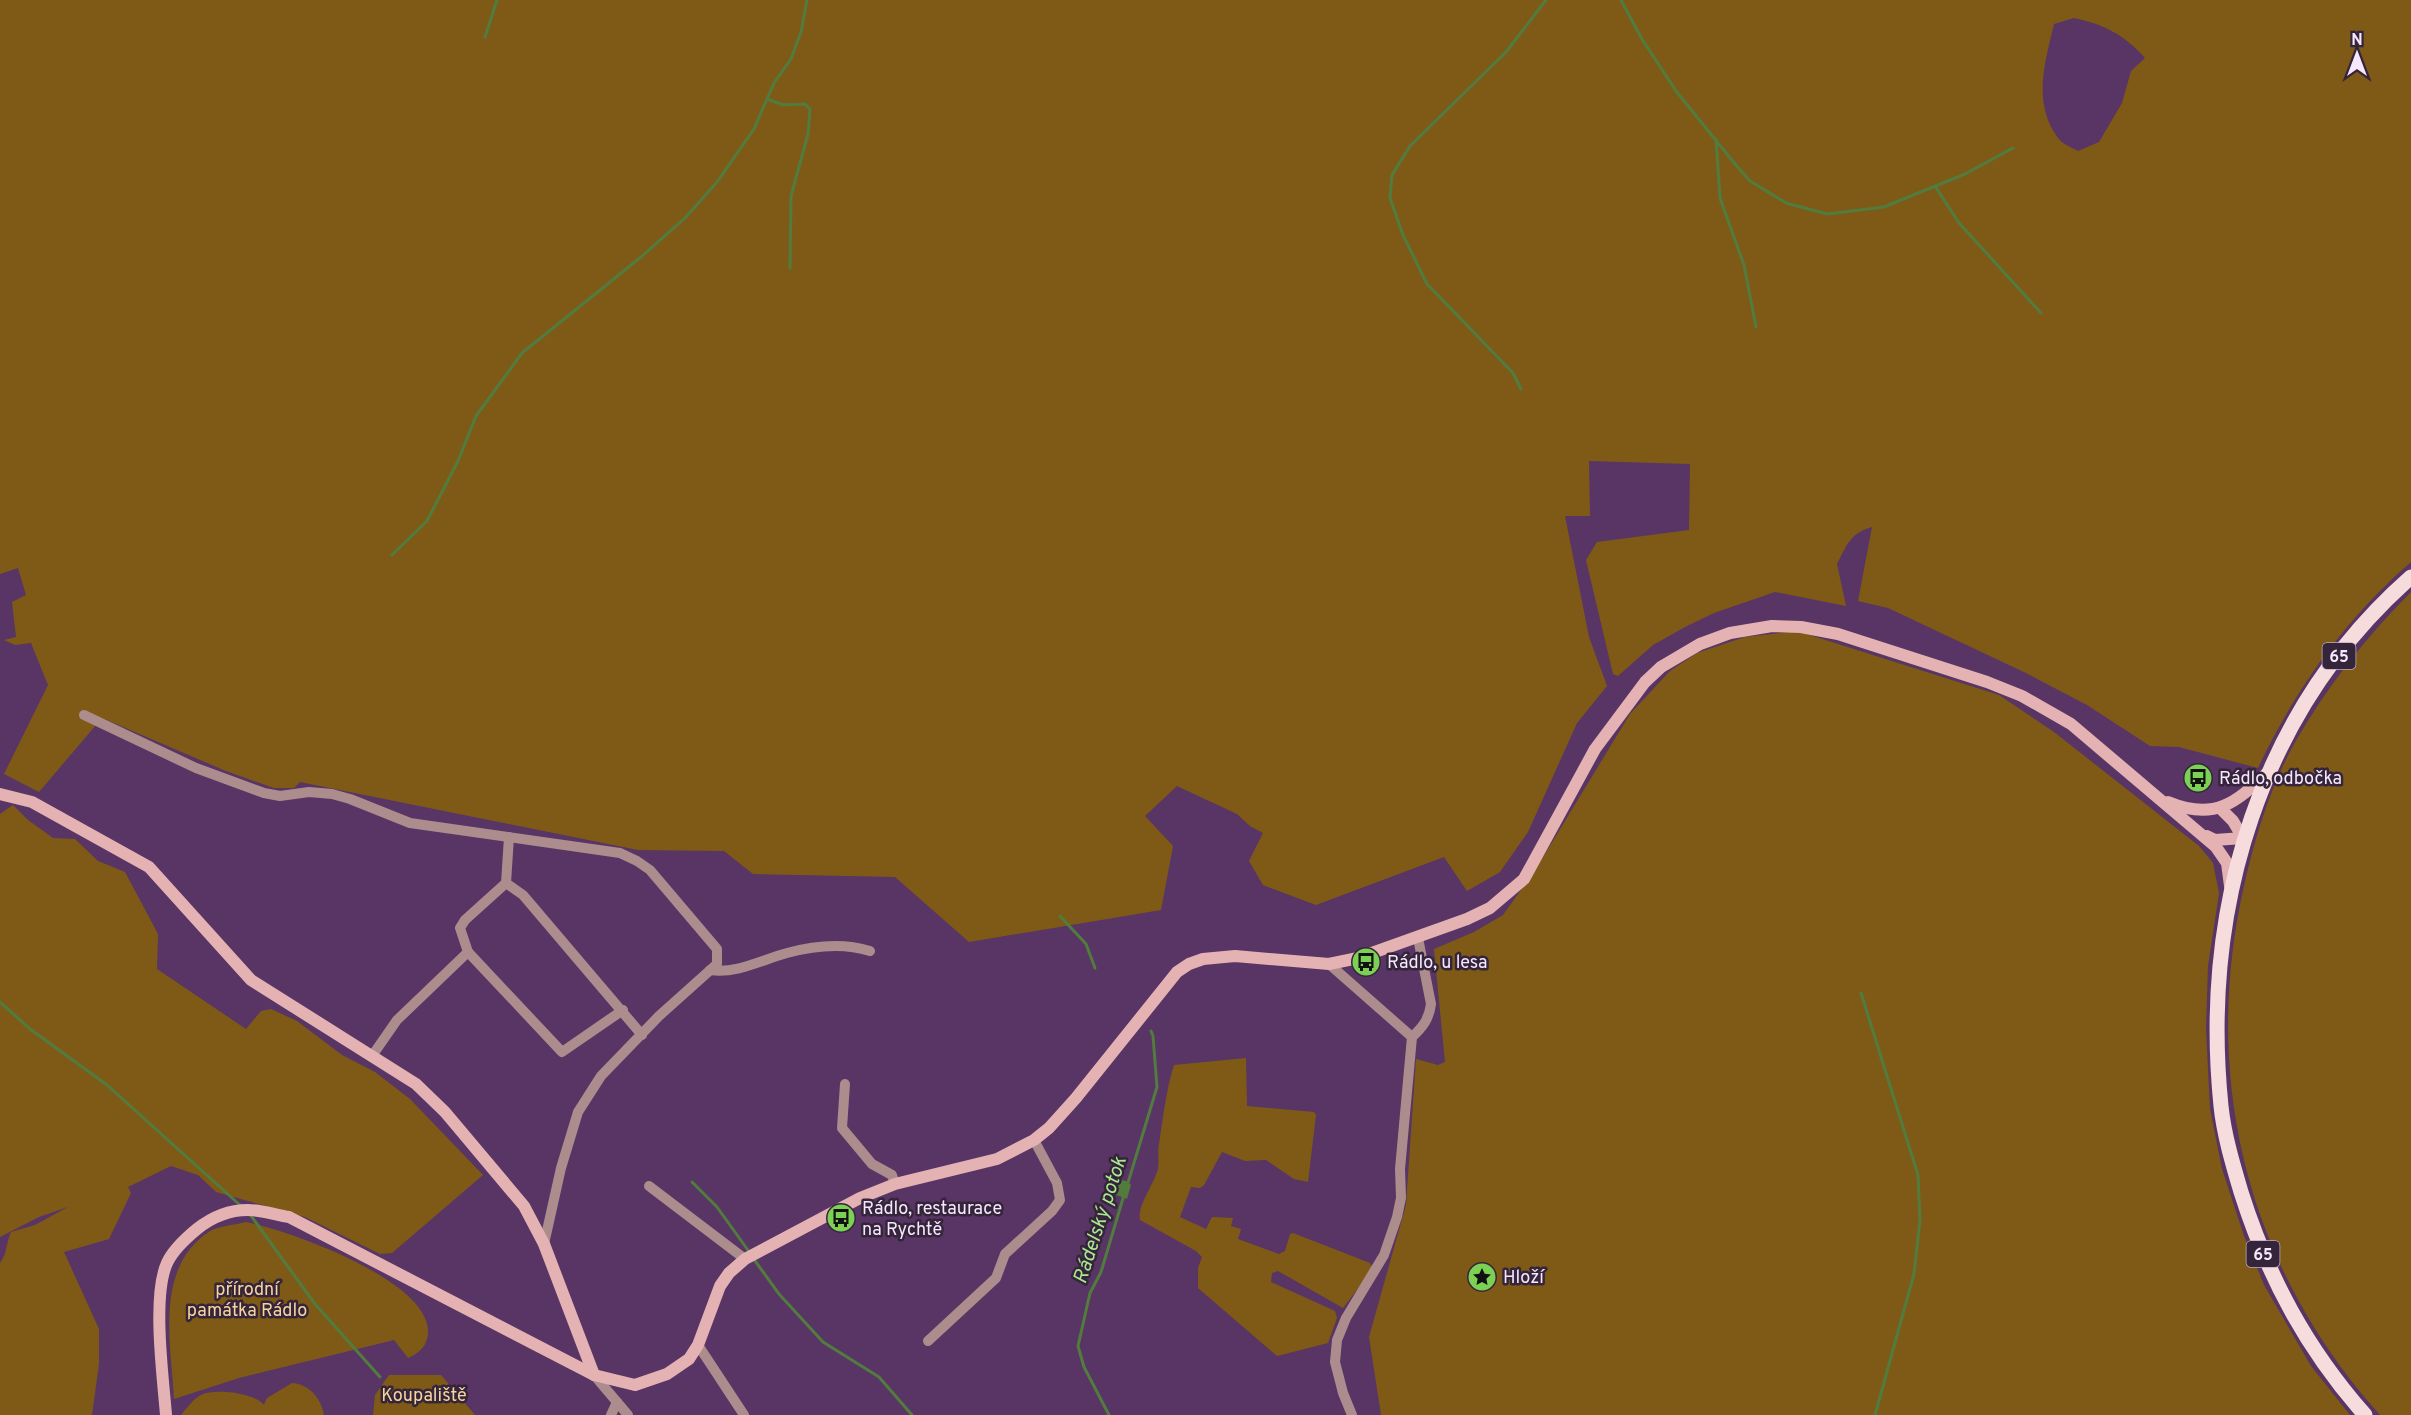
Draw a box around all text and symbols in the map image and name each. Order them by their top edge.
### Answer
north arrow [2327,24,2387,84]
text: N [2351,31,2363,51]
road number: 65 [2322,643,2356,669]
bus stop icon: Rádlo, odbočka [2182,762,2214,794]
place label: Rádlo, odbočka [2219,768,2342,791]
bus stop icon: Rádlo, u lesa [1350,946,1382,978]
place label: Rádlo, u lesa [1387,952,1488,975]
water label: Rádelský potok [1068,1153,1134,1287]
place label: Rádlo, restaurace na Rychtě [862,1198,1002,1242]
bus stop icon: Rádlo, restaurace na Rychtě [825,1202,857,1234]
road number: 65 [2246,1241,2280,1267]
place icon: Hloží [1466,1261,1498,1293]
place label: Hloží [1503,1267,1545,1290]
park label: přírodní památka Rádlo [187,1279,307,1323]
park label: Koupaliště [381,1385,467,1408]

